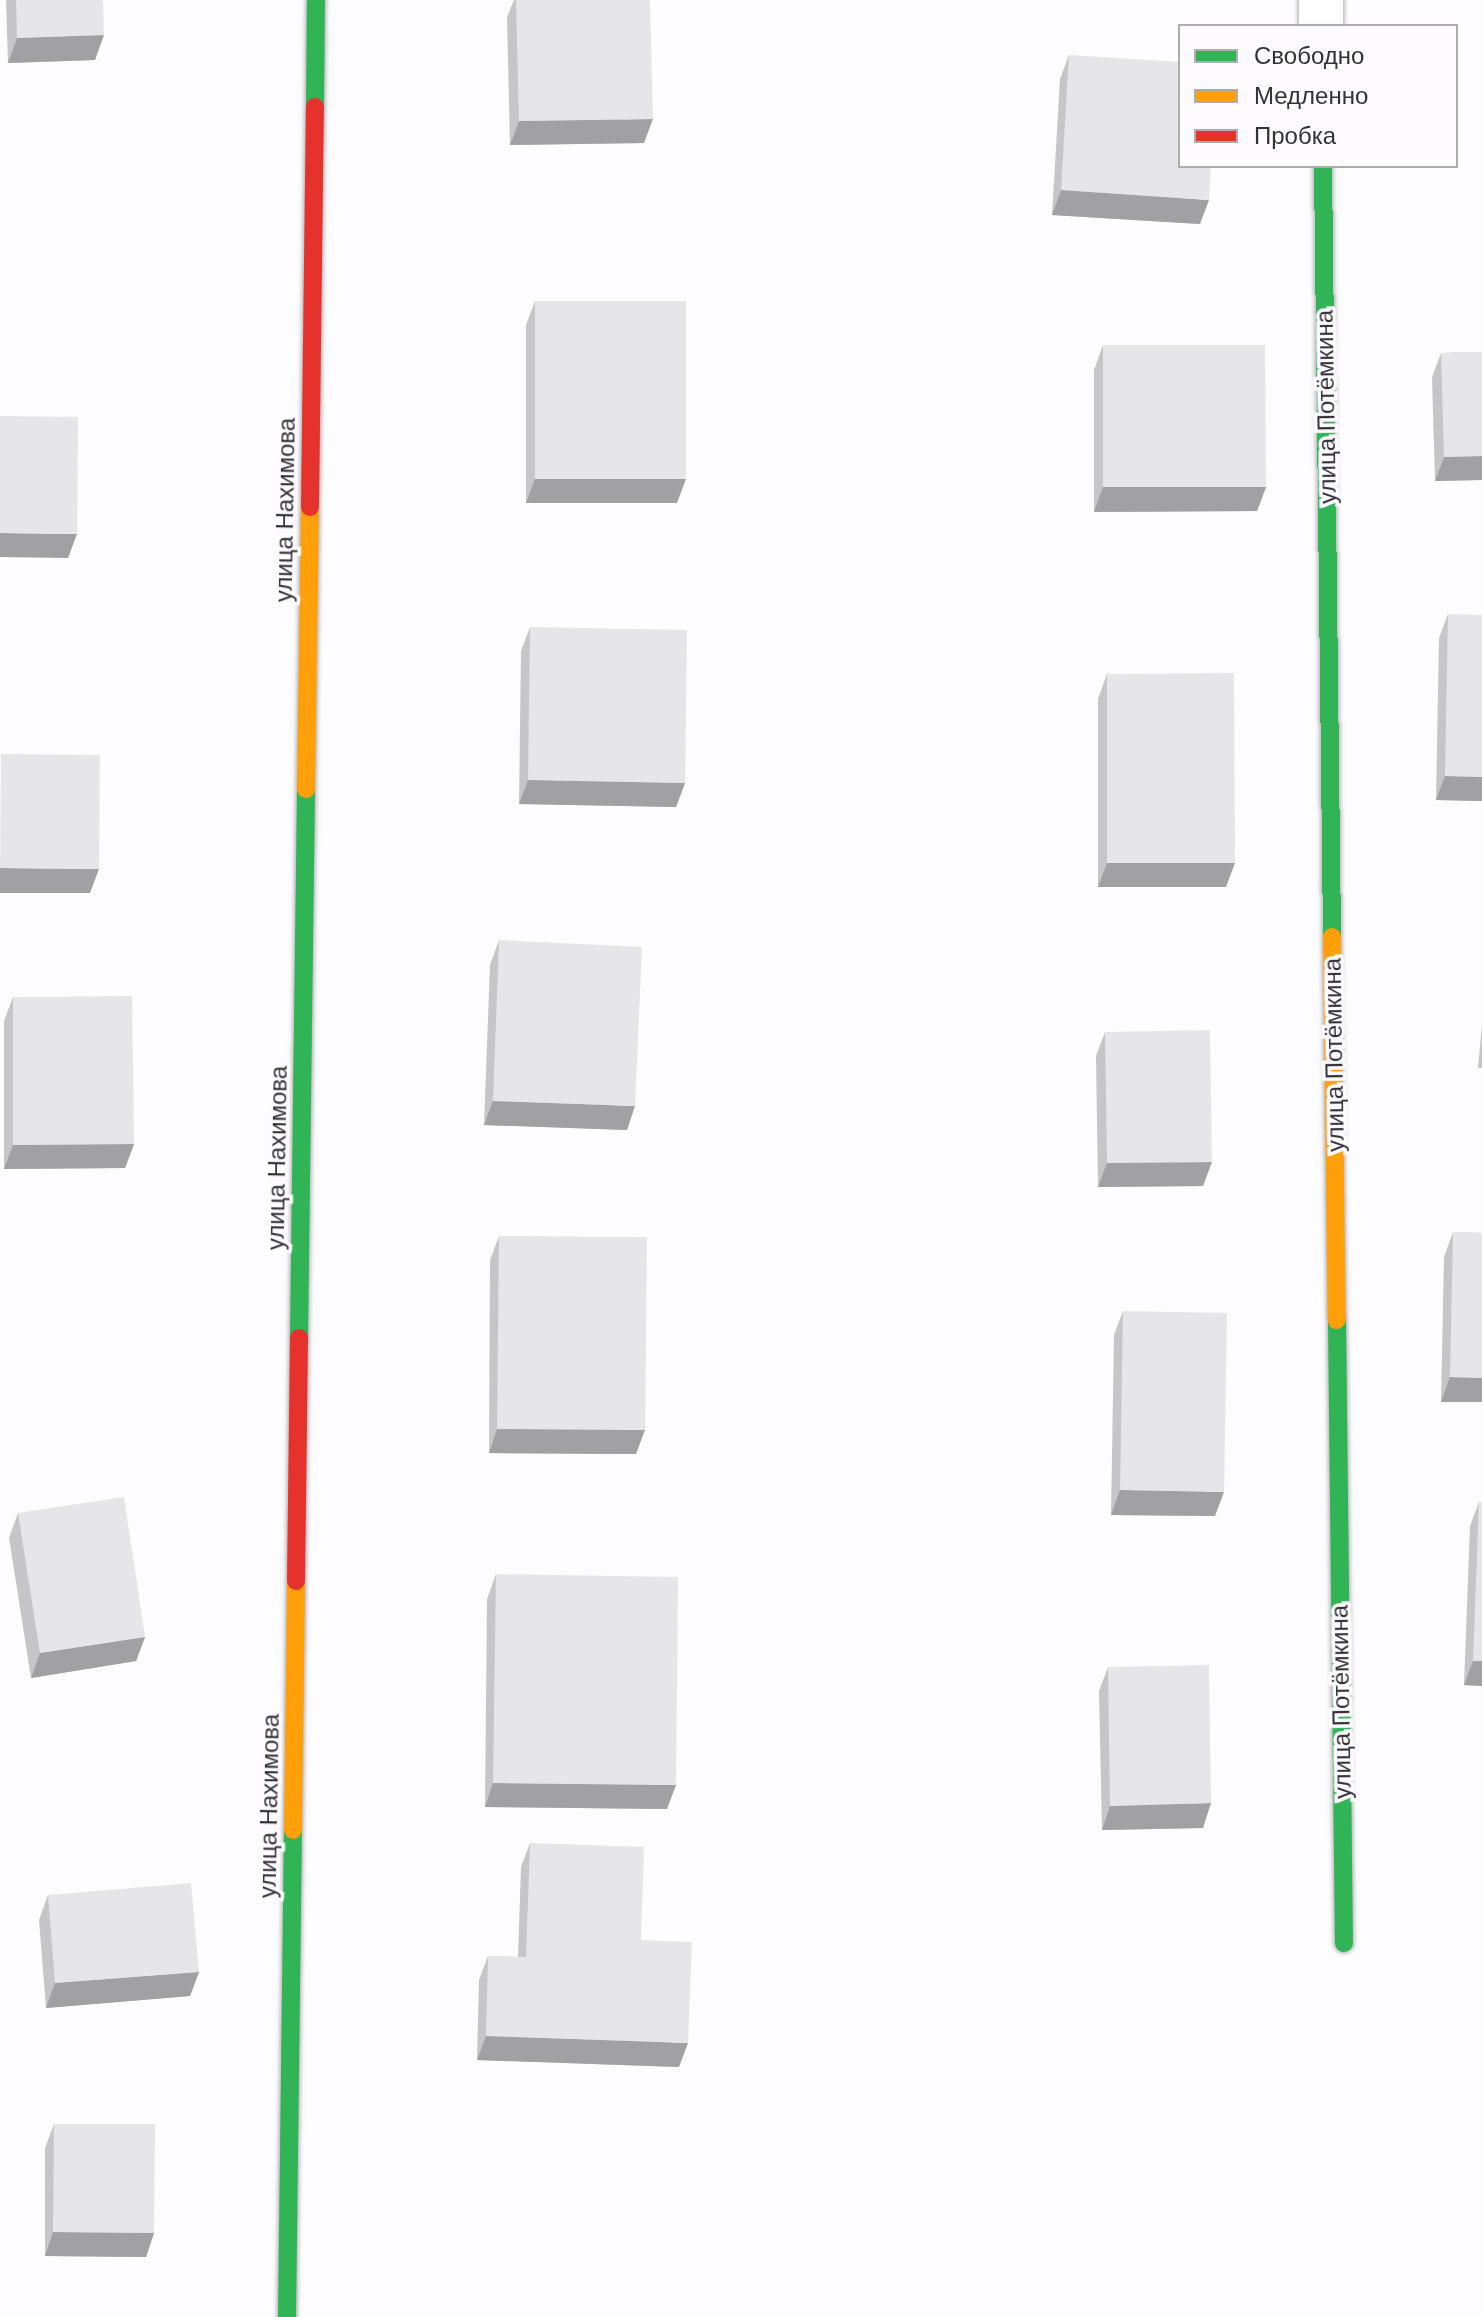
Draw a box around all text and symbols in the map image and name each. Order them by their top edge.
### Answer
legend [1178,24,1458,168]
text: Свободно [1254,42,1364,69]
text: Медленно [1254,82,1368,109]
text: Пробка [1254,122,1336,149]
street label: улица Потёмкина [1310,310,1342,504]
street label: улица Нахимова [269,418,301,602]
street label: улица Потёмкина [1318,958,1350,1152]
street label: улица Нахимова [261,1066,293,1250]
street label: улица Потёмкина [1325,1605,1357,1799]
street label: улица Нахимова [253,1714,285,1898]

